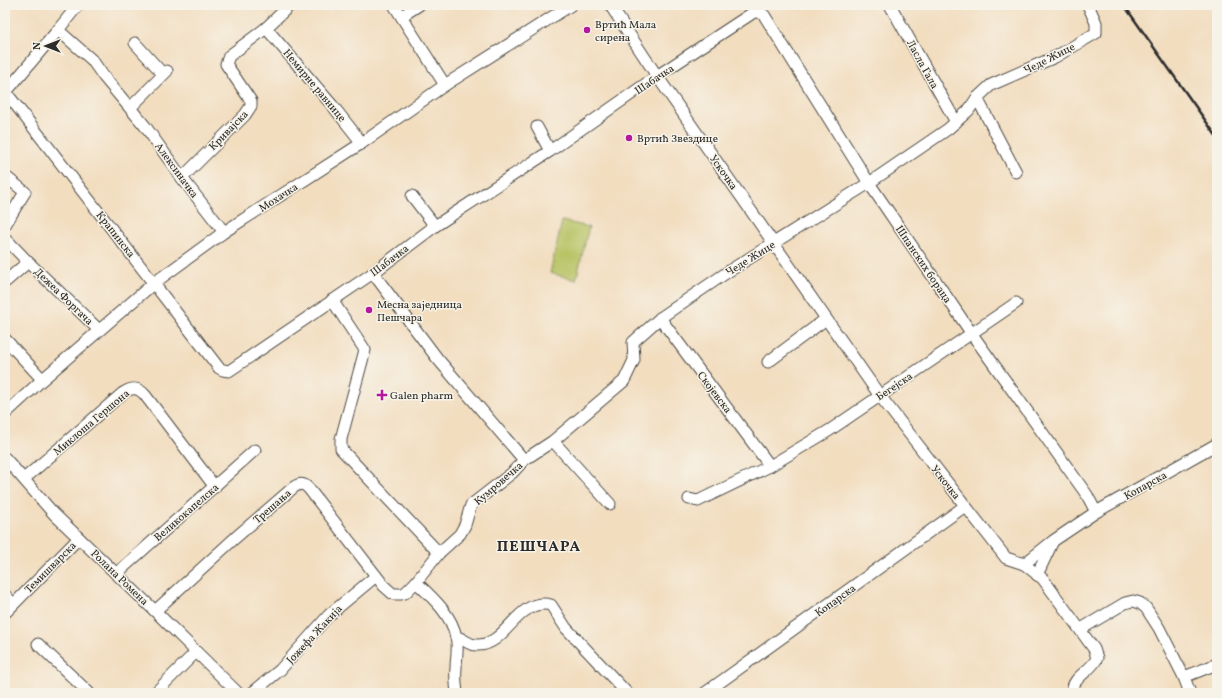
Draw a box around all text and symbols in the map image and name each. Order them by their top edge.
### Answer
place label: Вртић Мала сирена [595,18,657,46]
marker: Вртић Мала сирена [582,25,592,35]
north arrow [26,26,66,66]
street label: Ласла Гала [902,37,942,92]
street label: Чеде Жице [1021,40,1078,79]
text: N [30,42,45,50]
street label: Немирне равнице [279,46,349,126]
street label: Шабачка [632,61,678,99]
street label: Кривајска [206,107,253,155]
place label: Вртић Звездице [637,132,718,147]
marker: Вртић Звездице [624,133,634,143]
street label: Алексиначка [151,140,201,202]
street label: Ускочка [705,152,741,194]
street label: Мохачка [256,180,302,216]
street label: Крапинска [92,209,138,262]
street label: Шпанских бораца [891,223,955,307]
street label: Чеде Жице [723,238,779,280]
street label: Шабачка [368,241,413,281]
street label: Дежеа Форгача [30,265,96,330]
place label: Месна заједница Пешчара [377,298,463,326]
marker: Месна заједница Пешчара [364,305,374,315]
street label: Скојевска [693,369,735,417]
street label: Бегејска [874,369,917,405]
street label: Миклоша Гершона [51,386,134,460]
place label: Galen pharm [390,389,454,404]
marker: Galen pharm [377,390,387,400]
street label: Кумровечка [471,458,527,510]
street label: Ускочка [927,463,963,504]
street label: Копарска [1122,468,1170,504]
street label: Великокапелска [151,480,223,546]
street label: Трешања [251,486,296,528]
district label: ПЕШЧАРА [497,537,581,558]
street label: Темишварска [22,539,81,597]
street label: Ролана Ромена [87,547,151,610]
street label: Копарска [812,581,860,621]
street label: Јожефа Жакија [284,602,347,668]

